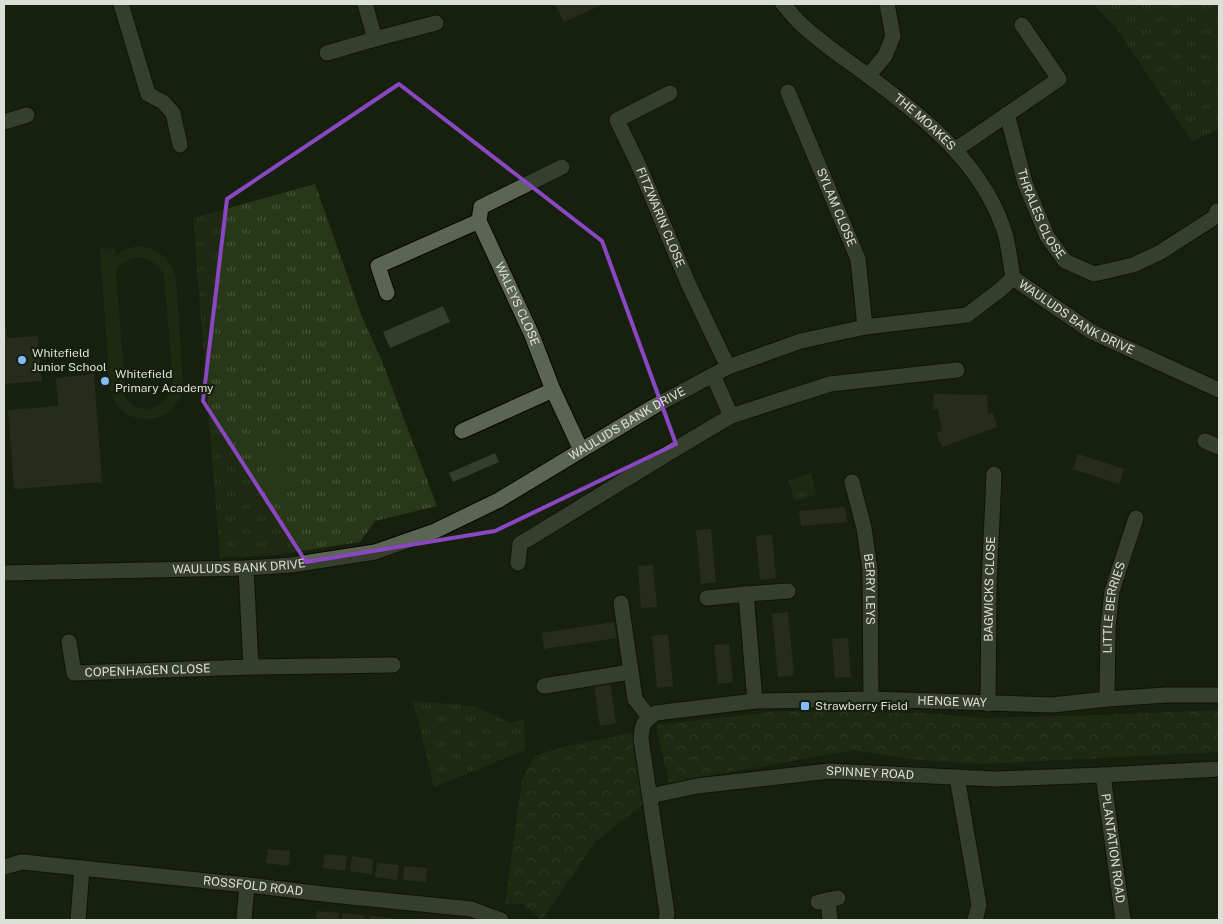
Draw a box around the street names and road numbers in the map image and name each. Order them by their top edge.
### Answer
street label: THE MOAKES [891,91,959,153]
street label: FITZWARIN CLOSE [633,165,688,269]
street label: SYLAM CLOSE [814,166,859,248]
street label: THRALES CLOSE [1015,168,1068,261]
street label: WALEYS CLOSE [492,260,542,348]
street label: WAULUDS BANK DRIVE [1016,277,1137,357]
street label: WAULUDS BANK DRIVE [566,384,688,463]
street label: BAGWICKS CLOSE [982,536,998,642]
street label: BERRY LEYS [861,553,877,625]
street label: WAULUDS BANK DRIVE [172,556,306,577]
street label: LITTLE BERRIES [1101,560,1128,654]
street label: COPENHAGEN CLOSE [84,661,211,680]
street label: HENGE WAY [917,694,988,710]
street label: SPINNEY ROAD [826,764,914,782]
street label: PLANTATION ROAD [1099,793,1128,904]
street label: ROSSFOLD ROAD [203,874,304,899]

